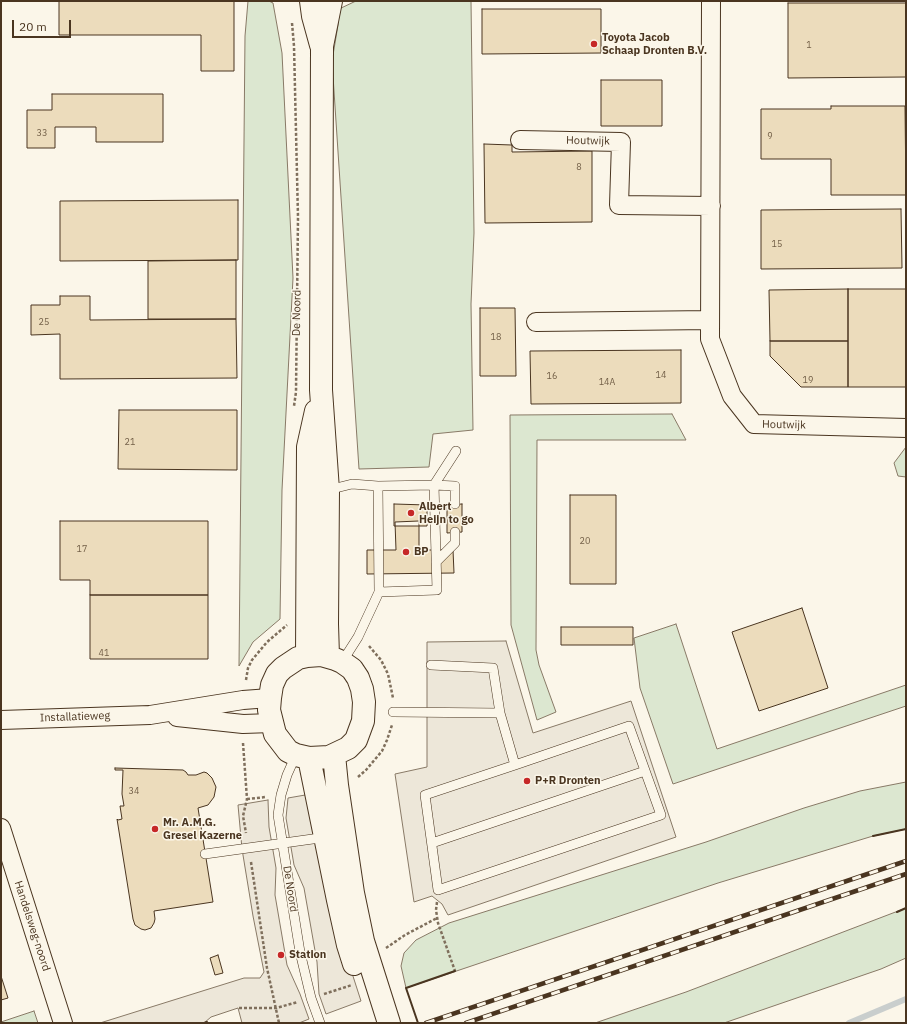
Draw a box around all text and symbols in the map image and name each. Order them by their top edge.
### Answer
scale bar [14,12,73,38]
text: 20 m [19,19,47,34]
place label: Toyota Jacob Schaap Dronten B.V. [602,31,707,57]
marker: Toyota Jacob Schaap Dronten B.V. [589,39,599,49]
house number: 1 [806,40,812,50]
house number: 33 [37,128,47,138]
house number: 9 [767,131,773,141]
street label: Houtwijk [566,134,610,148]
house number: 8 [576,162,582,172]
house number: 15 [772,239,782,249]
street label: De Noord [290,290,304,336]
house number: 25 [39,317,49,327]
house number: 18 [491,332,501,342]
house number: 14 [656,370,666,380]
house number: 16 [547,371,557,381]
house number: 19 [803,375,813,385]
house number: 14A [599,377,615,387]
street label: Houtwijk [762,418,806,432]
house number: 21 [125,437,135,447]
place label: Albert Heijn to go [419,500,474,526]
marker: Albert Heijn to go [406,508,416,518]
house number: 20 [580,536,590,546]
house number: 17 [77,544,87,554]
place label: BP [414,545,429,559]
marker: BP [401,547,411,557]
house number: 41 [99,648,109,658]
street label: Installatieweg [40,709,110,725]
place label: P+R Dronten [535,774,601,788]
marker: P+R Dronten [522,776,532,786]
house number: 34 [129,786,139,796]
place label: Mr. A.M.G. Gresel Kazerne [163,816,242,842]
marker: Mr. A.M.G. Gresel Kazerne [150,824,160,834]
street label: De Noord [280,865,300,913]
street label: Handelsweg-noord [11,879,53,973]
place label: Station [289,948,326,962]
marker: Station [276,950,286,960]

